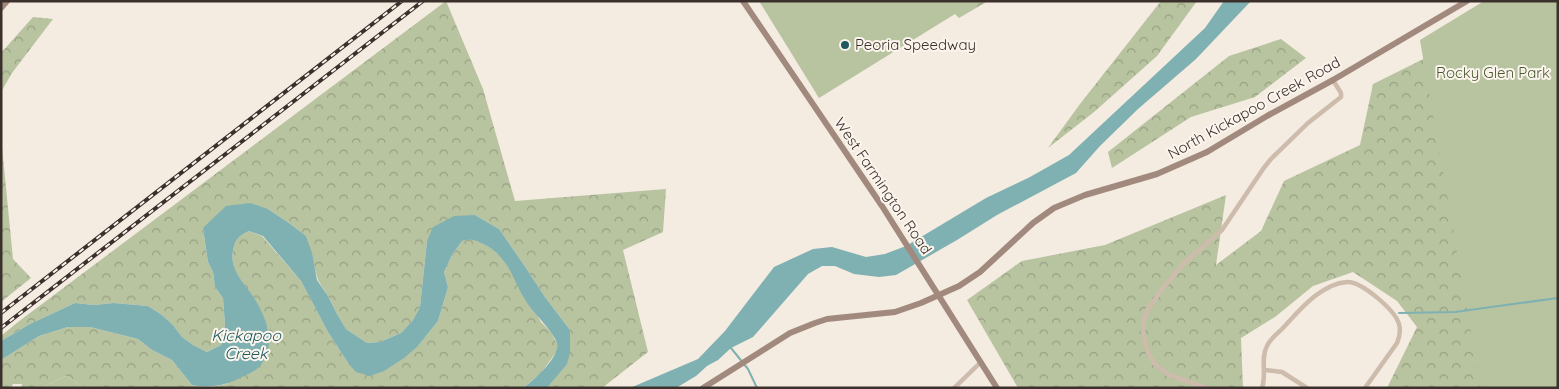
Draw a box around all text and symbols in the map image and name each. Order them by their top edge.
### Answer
place label: Peoria Speedway [855,35,976,54]
marker: Peoria Speedway [839,39,851,51]
street label: North Kickapoo Creek Road [1164,52,1343,163]
park label: Rocky Glen Park [1436,63,1550,82]
street label: West Farmington Road [831,114,936,258]
water label: Kickapoo Creek [211,325,282,363]

